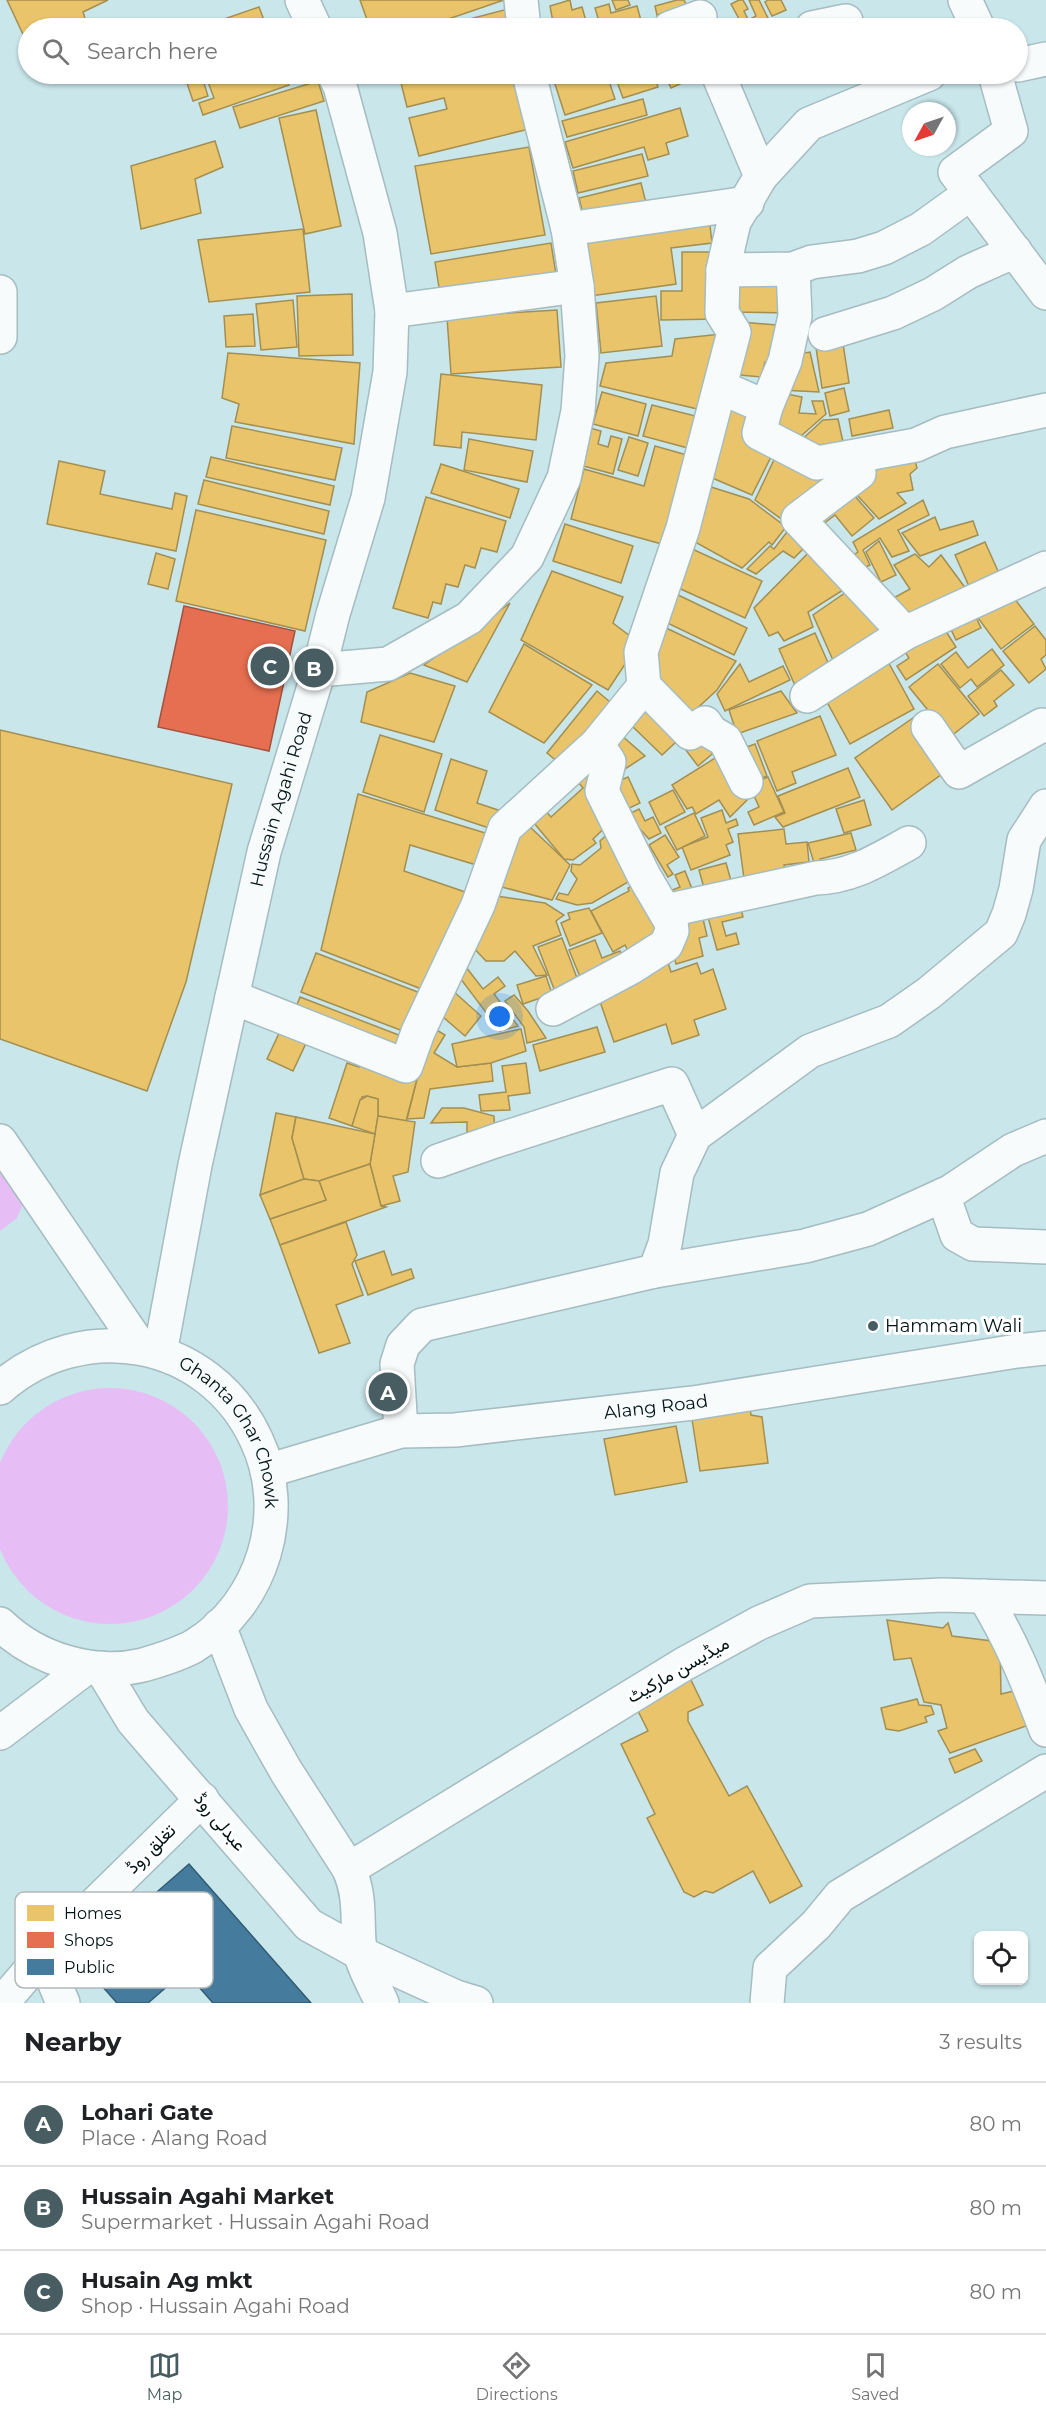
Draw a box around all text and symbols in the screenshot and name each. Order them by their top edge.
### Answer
search box [18,18,1028,84]
icon: search [39,35,72,68]
text: Search here [87,38,218,65]
north arrow [902,102,956,156]
pin: C [250,644,290,688]
pin: B [294,646,334,690]
street label: Hussain Agahi Road [246,709,317,889]
your location [485,1002,514,1031]
place label: Hammam Wali [885,1315,1022,1337]
marker: Hammam Wali [866,1319,880,1333]
street label: Ghanta Ghar Chowk [175,1352,282,1509]
pin: A [368,1370,408,1414]
street label: Alang Road [603,1390,710,1424]
street label: میڈیسن مارکیٹ [623,1632,733,1708]
street label: عبدلی روڈ [189,1788,251,1856]
street label: تغلق روڈ [122,1820,180,1878]
legend [15,1892,213,1988]
text: Homes [64,1904,122,1923]
text: Shops [64,1931,114,1950]
map controls [974,1931,1028,1985]
button: locate [974,1931,1028,1985]
text: Public [64,1958,115,1977]
text: Nearby [24,2026,121,2058]
text: 3 results [939,2030,1022,2054]
text: Lohari Gate [81,2099,213,2126]
text: A [36,2112,51,2136]
text: 80 m [970,2112,1022,2136]
text: Place · Alang Road [81,2126,268,2150]
text: Hussain Agahi Market [81,2183,334,2210]
text: B [36,2196,51,2220]
text: 80 m [970,2196,1022,2220]
text: Supermarket · Hussain Agahi Road [81,2210,430,2234]
text: Husain Ag mkt [81,2267,253,2294]
text: C [36,2280,51,2304]
text: 80 m [970,2280,1022,2304]
text: Shop · Hussain Agahi Road [81,2294,350,2318]
tab: Map [147,2349,182,2404]
tab: Directions [476,2349,558,2404]
tab: Saved [851,2349,899,2404]

